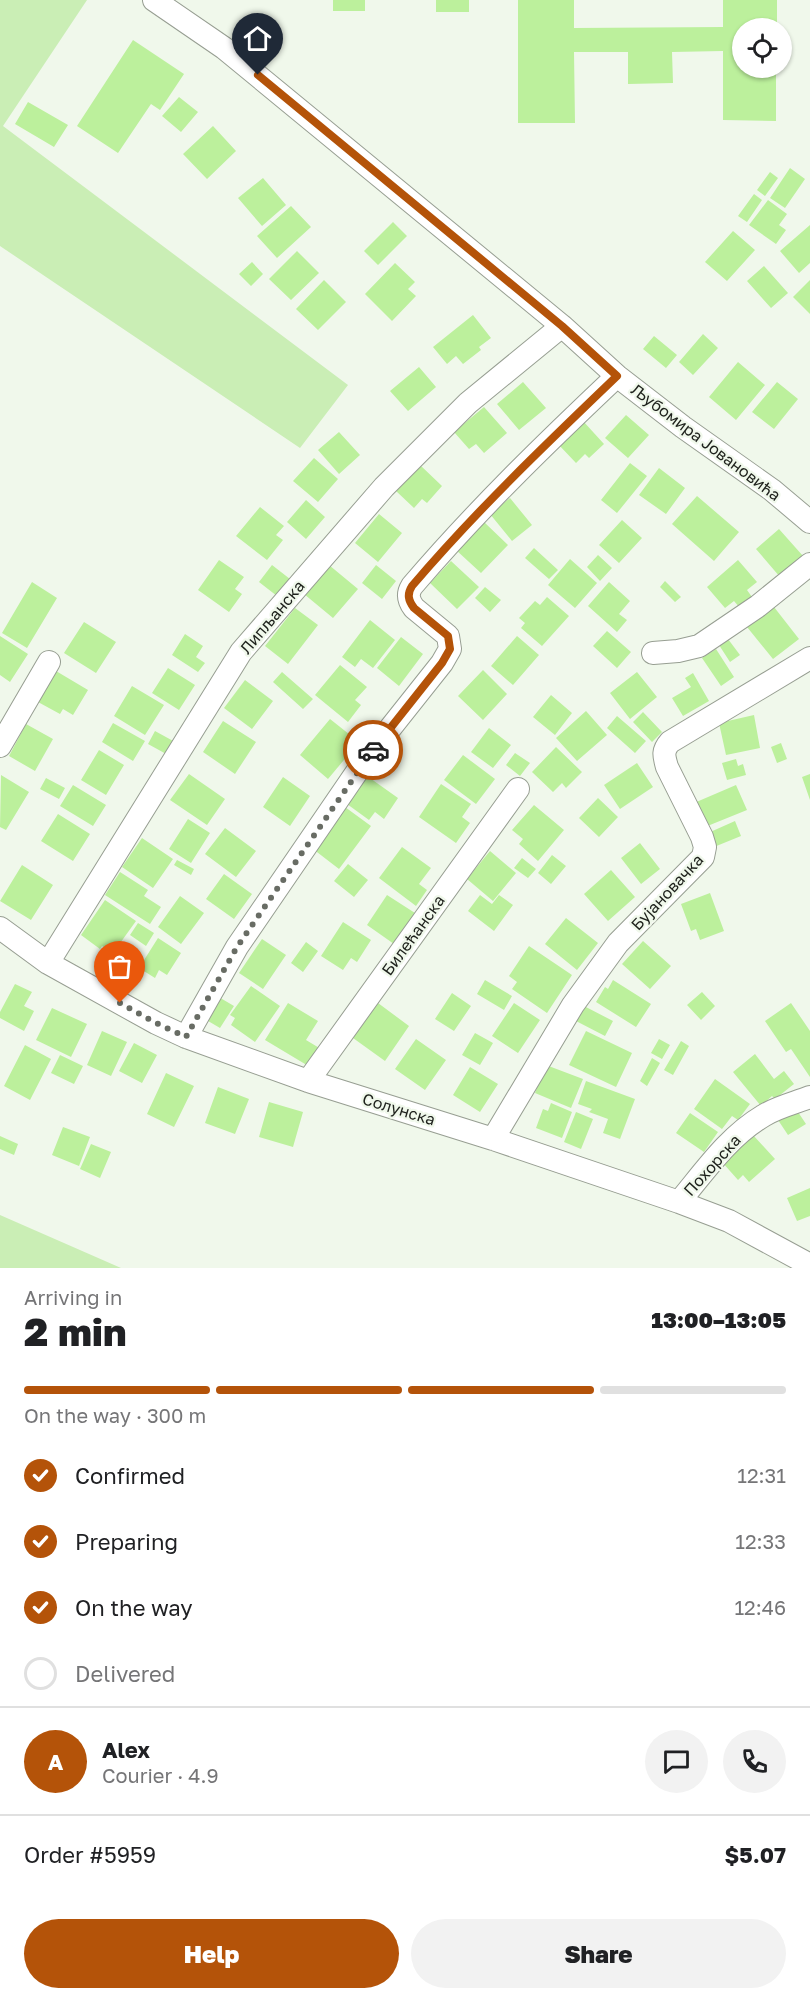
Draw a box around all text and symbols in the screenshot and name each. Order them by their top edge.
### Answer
pin [232,13,283,75]
map controls [732,18,792,78]
button: locate [732,18,792,78]
icon: home [241,22,274,55]
street label: Љубомира Јовановића [627,379,785,505]
street label: Липљанска [235,576,309,658]
courier [343,720,403,780]
icon: car [357,734,390,767]
street label: Бујановачка [627,850,707,934]
street label: Билећанска [377,891,449,979]
pin [94,941,145,1003]
icon: bag [103,950,136,983]
street label: Солунска [360,1088,438,1130]
street label: Похорска [679,1130,745,1200]
text: Arriving in [24,1285,122,1309]
text: 13:00–13:05 [651,1306,786,1333]
text: 2 min [24,1308,127,1355]
text: On the way · 300 m [24,1403,206,1427]
icon: check [24,1459,57,1492]
text: Confirmed [75,1462,185,1489]
text: 12:31 [737,1463,786,1487]
icon: check [24,1525,57,1558]
text: Preparing [75,1528,178,1555]
text: 12:33 [735,1529,786,1553]
icon: check [24,1591,57,1624]
text: On the way [75,1594,193,1621]
text: 12:46 [734,1595,786,1619]
text: Delivered [75,1660,175,1687]
button: chat [645,1730,708,1793]
button: phone [723,1730,786,1793]
text: Alex [102,1736,150,1763]
text: A [48,1748,63,1775]
text: Courier · 4.9 [102,1763,219,1787]
text: Order #5959 [24,1841,156,1868]
text: $5.07 [725,1841,786,1868]
button: Help [24,1919,399,1988]
button: Share [411,1919,786,1988]

